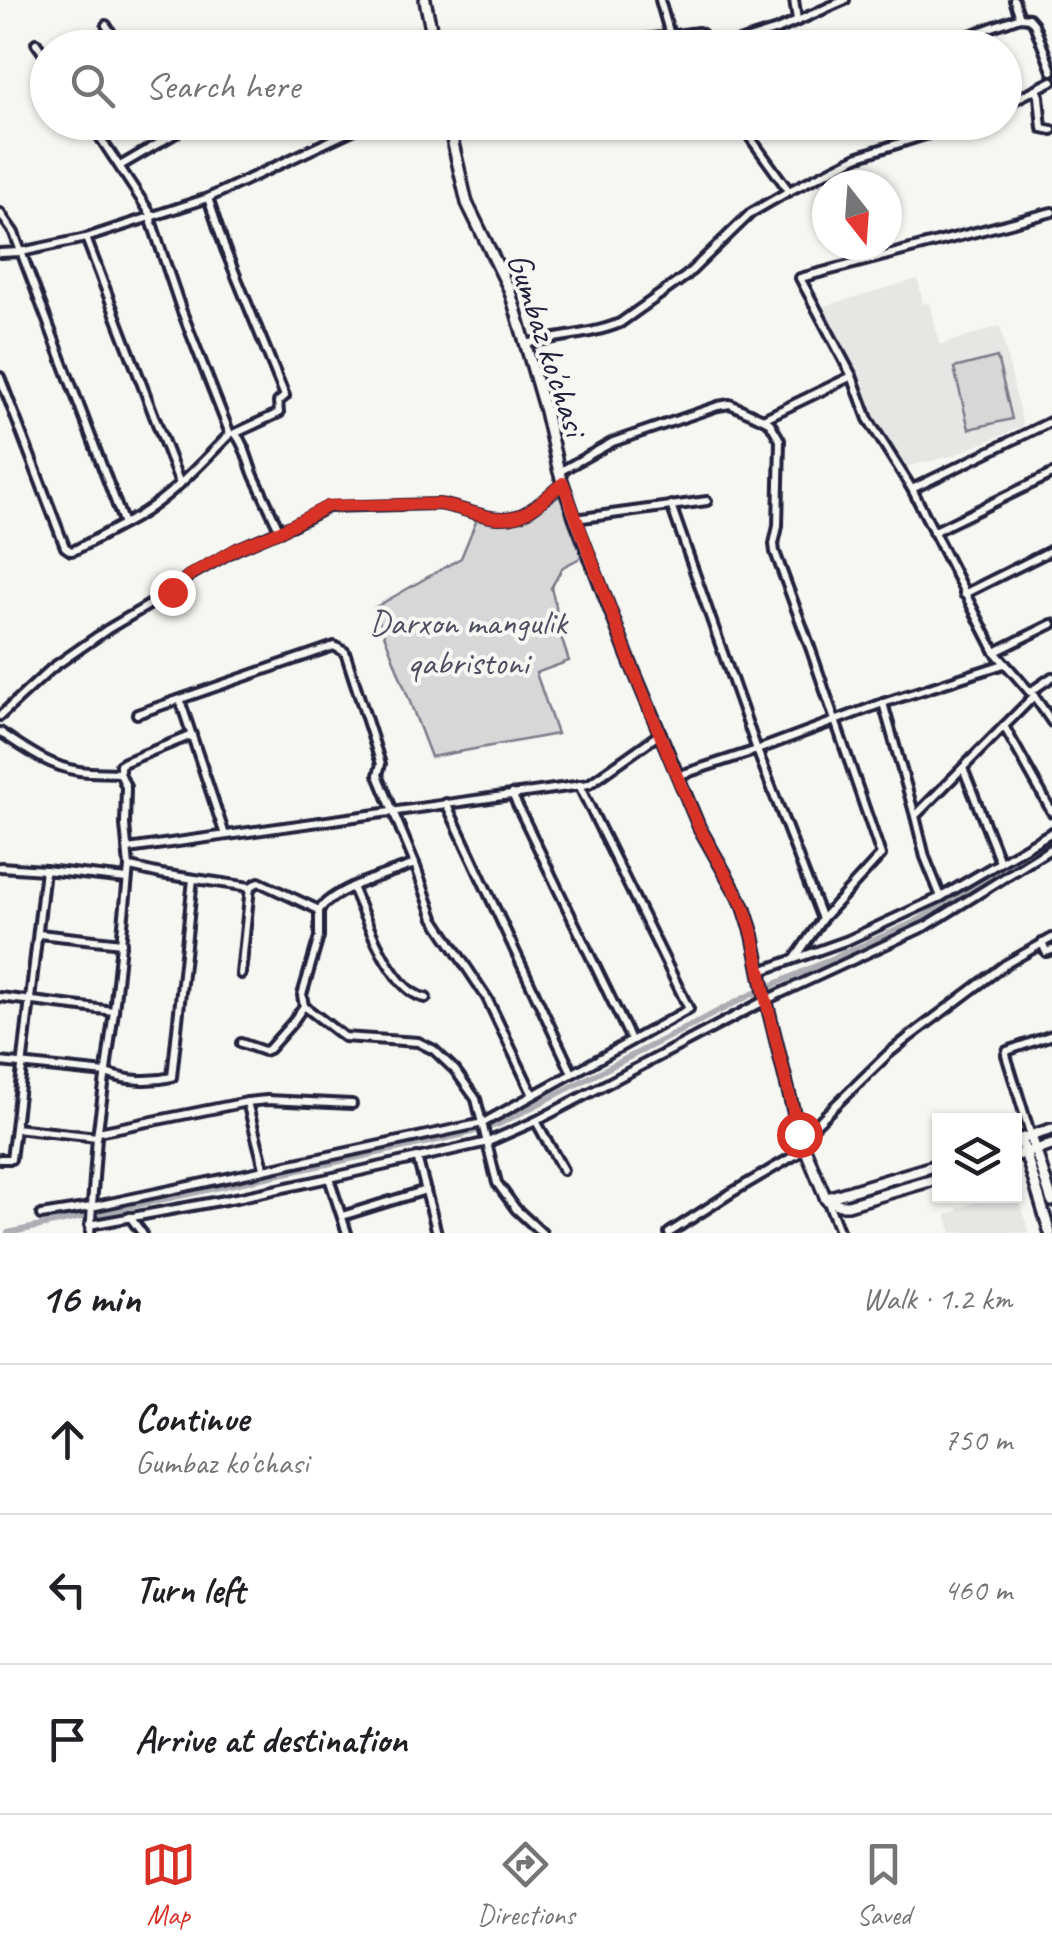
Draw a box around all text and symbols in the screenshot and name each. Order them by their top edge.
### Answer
search box [30,30,1022,140]
icon: search [65,58,120,113]
text: Search here [145,62,300,109]
north arrow [812,170,902,260]
street label: Gumbaz ko'chasi [497,247,600,446]
route end [150,570,196,616]
park label: Darxon mangulik qabristoni [369,600,569,685]
route start [777,1112,823,1158]
map controls [932,1113,1022,1203]
button: layers [932,1113,1022,1203]
text: 16 min [40,1272,140,1325]
text: Walk · 1.2 km [862,1278,1012,1319]
text: Continue [135,1395,249,1442]
icon: ahead [40,1412,95,1467]
text: 750 m [943,1419,1012,1460]
text: Gumbaz ko'chasi [135,1442,308,1483]
icon: left [40,1562,95,1617]
text: Turn left [135,1566,245,1613]
text: 460 m [943,1569,1012,1610]
icon: arrive [40,1712,95,1767]
text: Arrive at destination [135,1716,407,1763]
tab: Map [141,1837,196,1932]
tab: Directions [477,1837,575,1932]
tab: Saved [856,1837,911,1932]

